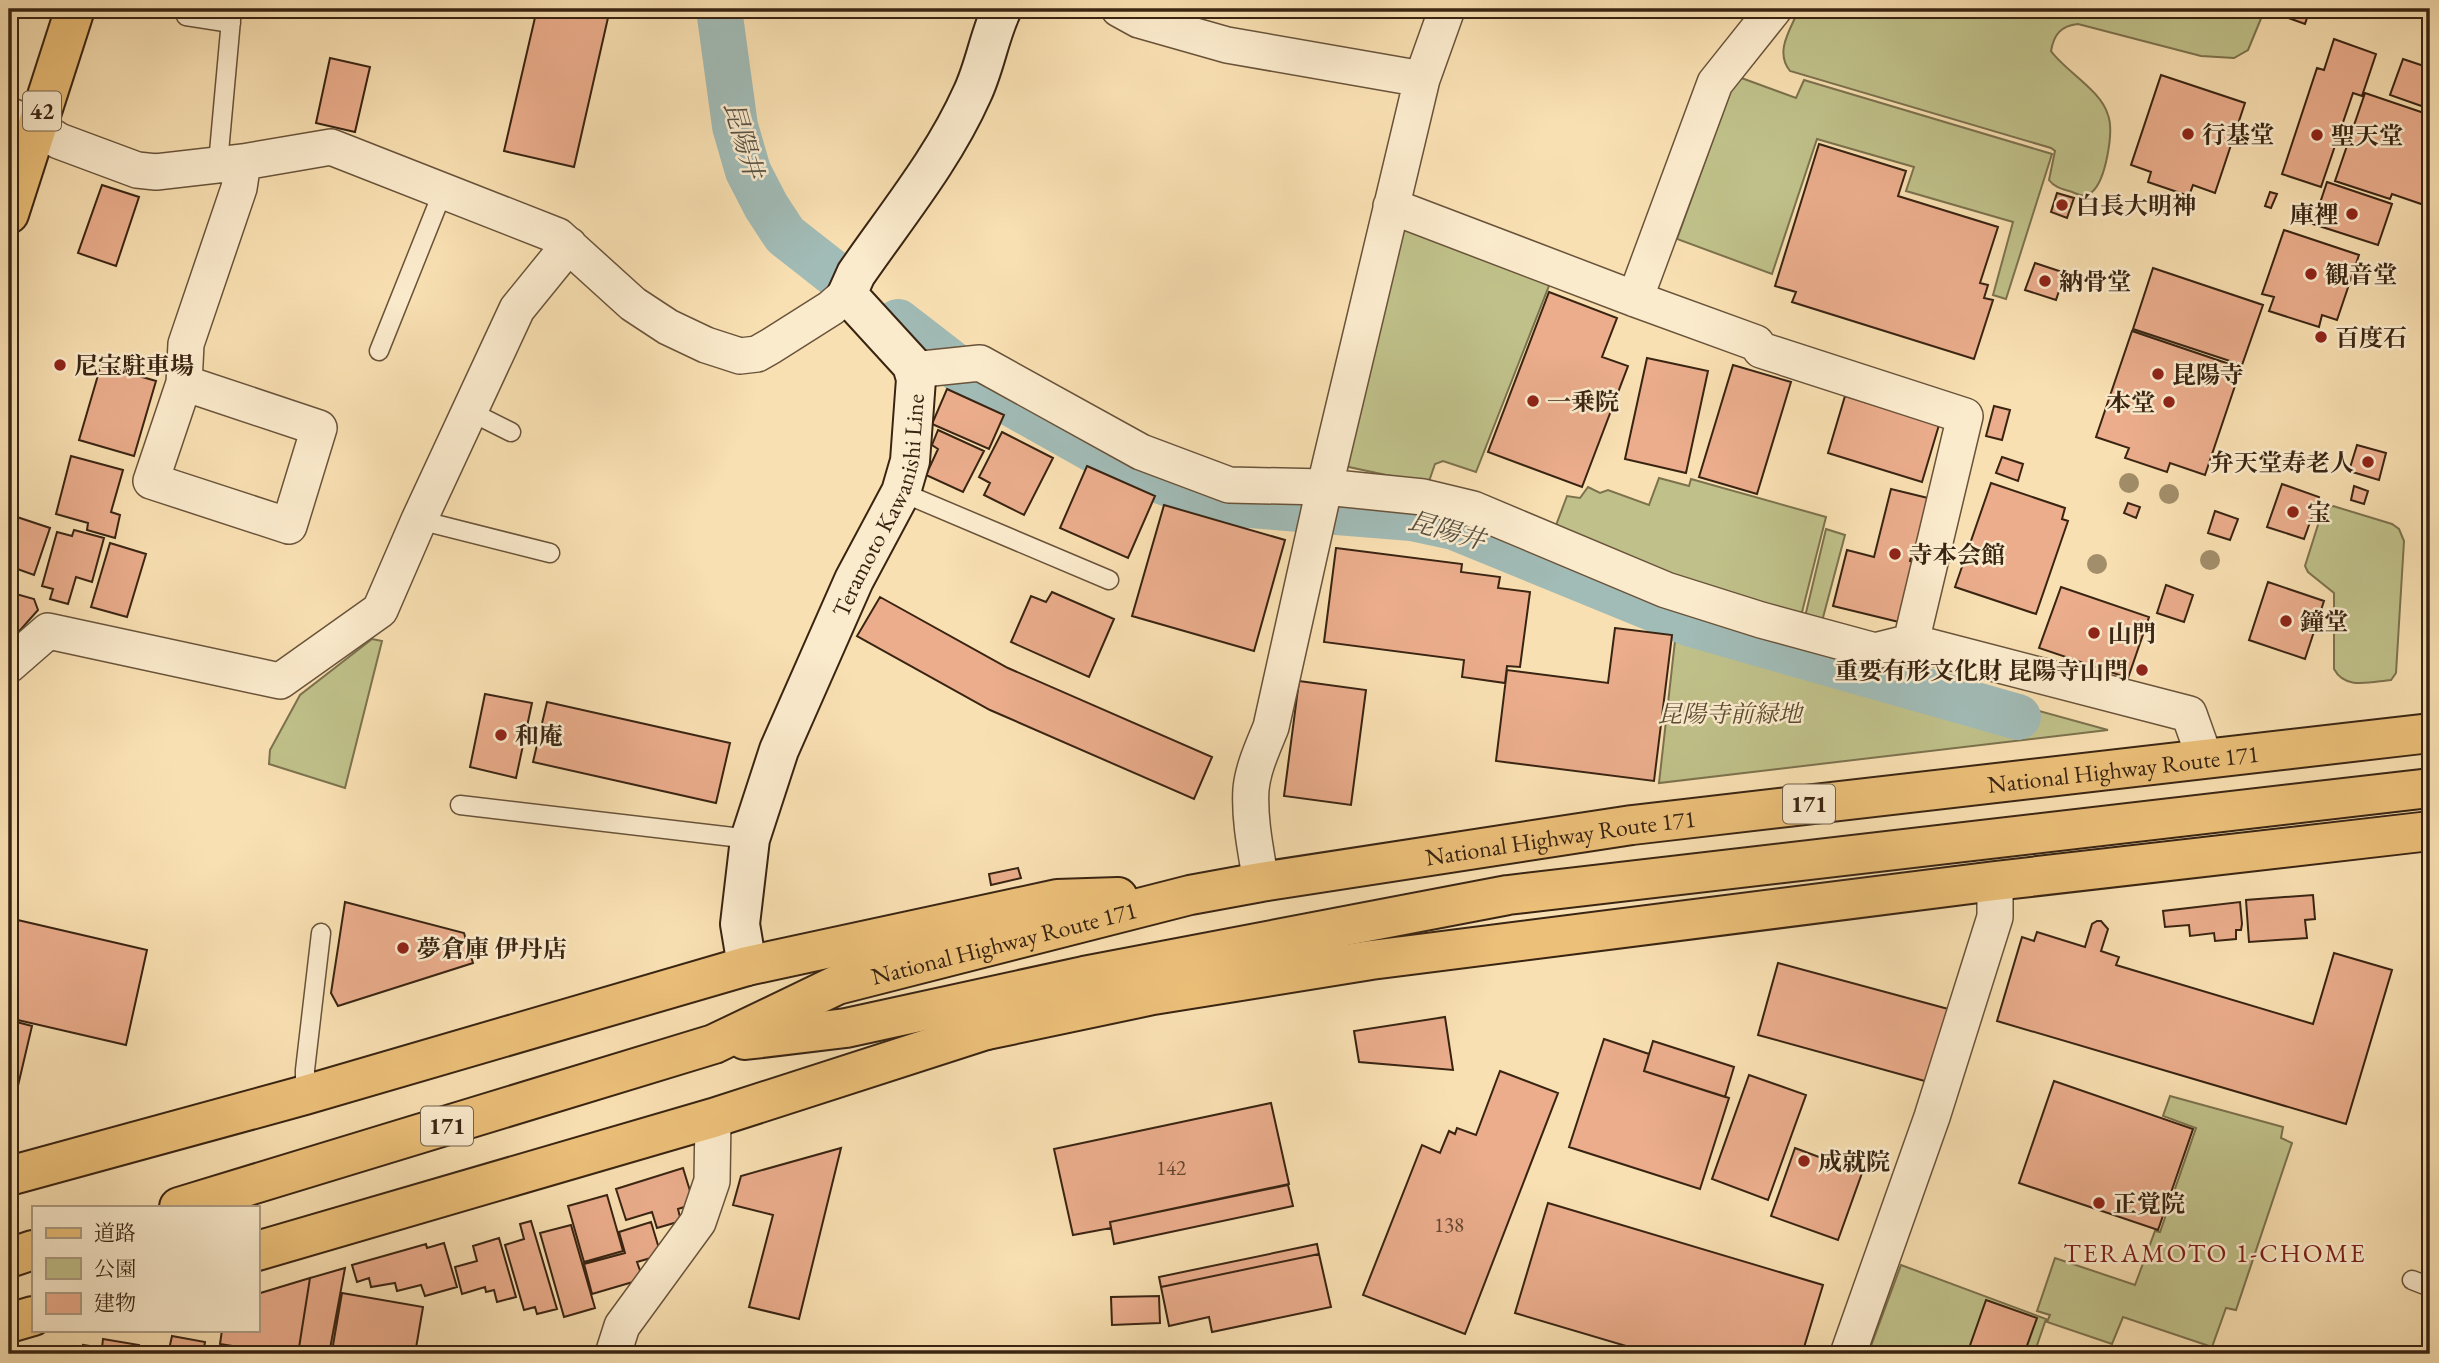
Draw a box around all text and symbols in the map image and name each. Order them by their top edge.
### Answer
road number: 42 [23,92,61,130]
water label: 昆陽井 [717,98,772,185]
place label: 行基堂 [2202,119,2274,150]
place label: 聖天堂 [2331,120,2403,151]
marker: 行基堂 [2180,126,2196,142]
marker: 聖天堂 [2309,127,2325,143]
place label: 白長大明神 [2076,190,2196,221]
marker: 白長大明神 [2054,197,2070,213]
place label: 庫裡 [2290,199,2338,230]
marker: 庫裡 [2344,206,2360,222]
place label: 観音堂 [2325,259,2397,290]
place label: 納骨堂 [2059,266,2131,297]
marker: 観音堂 [2303,266,2319,282]
marker: 納骨堂 [2037,273,2053,289]
place label: 百度石 [2335,322,2407,353]
marker: 百度石 [2313,329,2329,345]
place label: 尼宝駐車場 [74,350,194,381]
marker: 尼宝駐車場 [52,357,68,373]
place label: 昆陽寺 [2172,359,2244,390]
marker: 昆陽寺 [2150,366,2166,382]
place label: 一乗院 [1547,386,1619,417]
place label: 本堂 [2107,387,2155,418]
street label: Teramoto Kawanishi Line [824,393,930,622]
marker: 一乗院 [1525,393,1541,409]
marker: 本堂 [2161,394,2177,410]
place label: 弁天堂寿老人 [2210,447,2354,478]
marker: 弁天堂寿老人 [2360,454,2376,470]
place label: 宝 [2307,497,2331,528]
water label: 昆陽井 [1405,503,1492,558]
marker: 宝 [2285,504,2301,520]
place label: 寺本会館 [1909,539,2005,570]
marker: 寺本会館 [1887,546,1903,562]
place label: 鐘堂 [2300,606,2348,637]
marker: 鐘堂 [2278,613,2294,629]
place label: 山門 [2108,618,2156,649]
marker: 山門 [2086,625,2102,641]
place label: 重要有形文化財 昆陽寺山門 [1834,655,2128,686]
marker: 重要有形文化財 昆陽寺山門 [2134,662,2150,678]
park label: 昆陽寺前緑地 [1658,698,1805,729]
place label: 和庵 [515,720,563,751]
marker: 和庵 [493,727,509,743]
street label: National Highway Route 171 [1986,737,2261,799]
road number: 171 [1783,784,1835,824]
street label: National Highway Route 171 [1423,802,1697,872]
street label: National Highway Route 171 [868,894,1140,991]
place label: 夢倉庫 伊丹店 [417,933,567,964]
marker: 夢倉庫 伊丹店 [395,940,411,956]
road number: 171 [421,1106,473,1146]
place label: 成就院 [1818,1146,1890,1177]
marker: 成就院 [1796,1153,1812,1169]
house number: 142 [1156,1154,1186,1181]
place label: 正覚院 [2113,1188,2185,1219]
marker: 正覚院 [2091,1195,2107,1211]
legend [32,1206,259,1332]
house number: 138 [1434,1211,1464,1238]
text: 道路 [94,1219,136,1246]
district label: TERAMOTO 1-CHOME [2063,1236,2367,1270]
text: 公園 [94,1255,136,1282]
text: 建物 [94,1289,136,1316]

